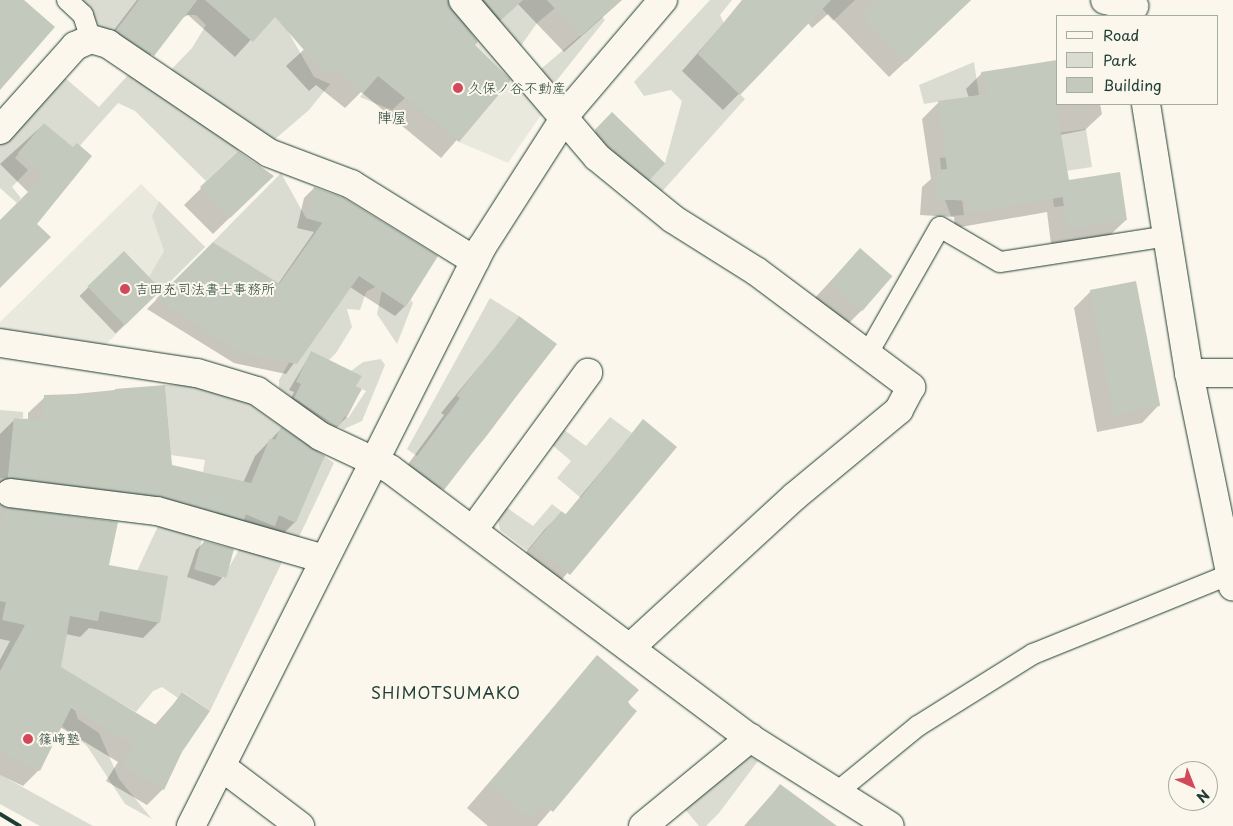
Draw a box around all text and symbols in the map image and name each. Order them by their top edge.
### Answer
legend [1056,15,1218,105]
text: Road [1103,23,1139,46]
text: Park [1103,48,1137,71]
text: Building [1103,73,1162,96]
place label: 久保ノ谷不動産 [468,80,566,96]
marker: 久保ノ谷不動産 [452,82,464,94]
district label: 陣屋 [377,108,407,126]
place label: 吉田充司法書士事務所 [135,281,275,297]
marker: 吉田充司法書士事務所 [119,283,131,295]
district label: SHIMOTSUMAKO [370,682,522,702]
place label: 篠﨑塾 [38,731,80,747]
marker: 篠﨑塾 [22,733,34,745]
north arrow [1168,761,1218,811]
text: N [1192,785,1214,808]

